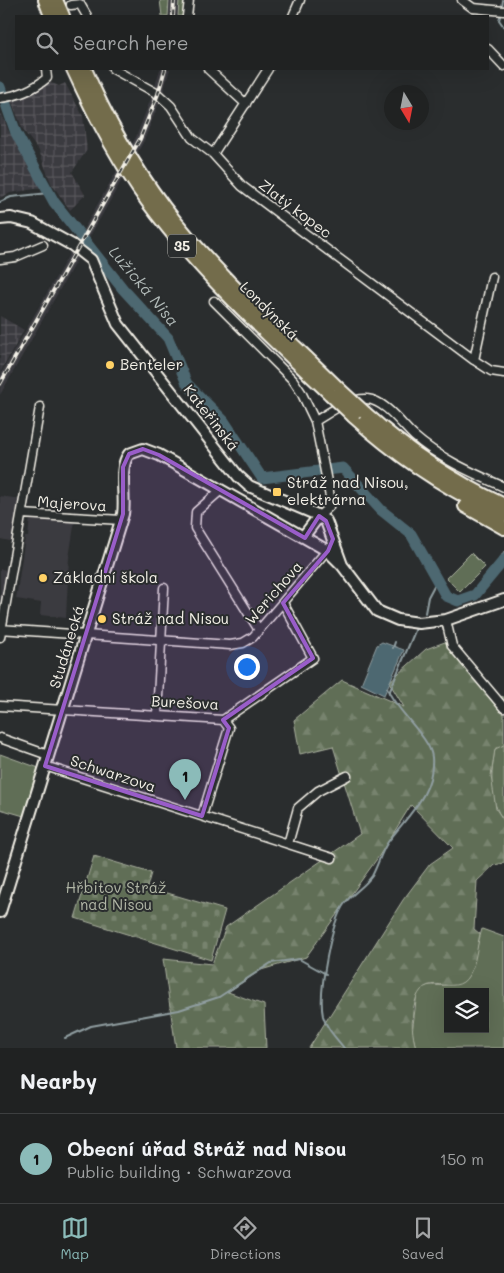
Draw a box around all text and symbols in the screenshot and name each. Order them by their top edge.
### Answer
search box [15,15,489,70]
icon: search [33,29,61,57]
text: Search here [73,30,189,55]
north arrow [384,85,429,130]
street label: Zlatý kopec [255,174,336,242]
road number: 35 [168,235,196,258]
water label: Lužická Nisa [105,241,184,330]
street label: Londýnská [236,277,303,344]
place label: Benteler [120,354,183,374]
marker: Benteler [104,359,116,371]
street label: Kateřinská [179,380,244,455]
place label: Stráž nad Nisou, elektrárna [287,472,409,509]
marker: Stráž nad Nisou, elektrárna [271,486,283,498]
street label: Majerova [37,491,107,515]
street label: Werichova [240,556,306,628]
place label: Základní škola [53,567,158,587]
marker: Základní škola [37,572,49,584]
street label: Studánecká [44,603,88,691]
place label: Stráž nad Nisou [112,608,229,628]
marker: Stráž nad Nisou [96,613,108,625]
your location [234,654,260,680]
street label: Burešova [151,690,219,714]
street label: Schwarzova [68,750,159,796]
pin: 1 [169,759,201,800]
park label: Hřbitov Stráž nad Nisou [66,877,166,914]
map controls [444,988,489,1033]
button: layers [444,988,489,1033]
text: Nearby [20,1067,97,1094]
text: Obecní úřad Stráž nad Nisou [67,1136,347,1161]
text: 1 [32,1148,40,1169]
text: 150 m [440,1148,484,1169]
text: Public building · Schwarzova [67,1161,292,1182]
tab: Map [60,1214,89,1263]
tab: Directions [210,1214,281,1263]
tab: Saved [402,1214,444,1263]

